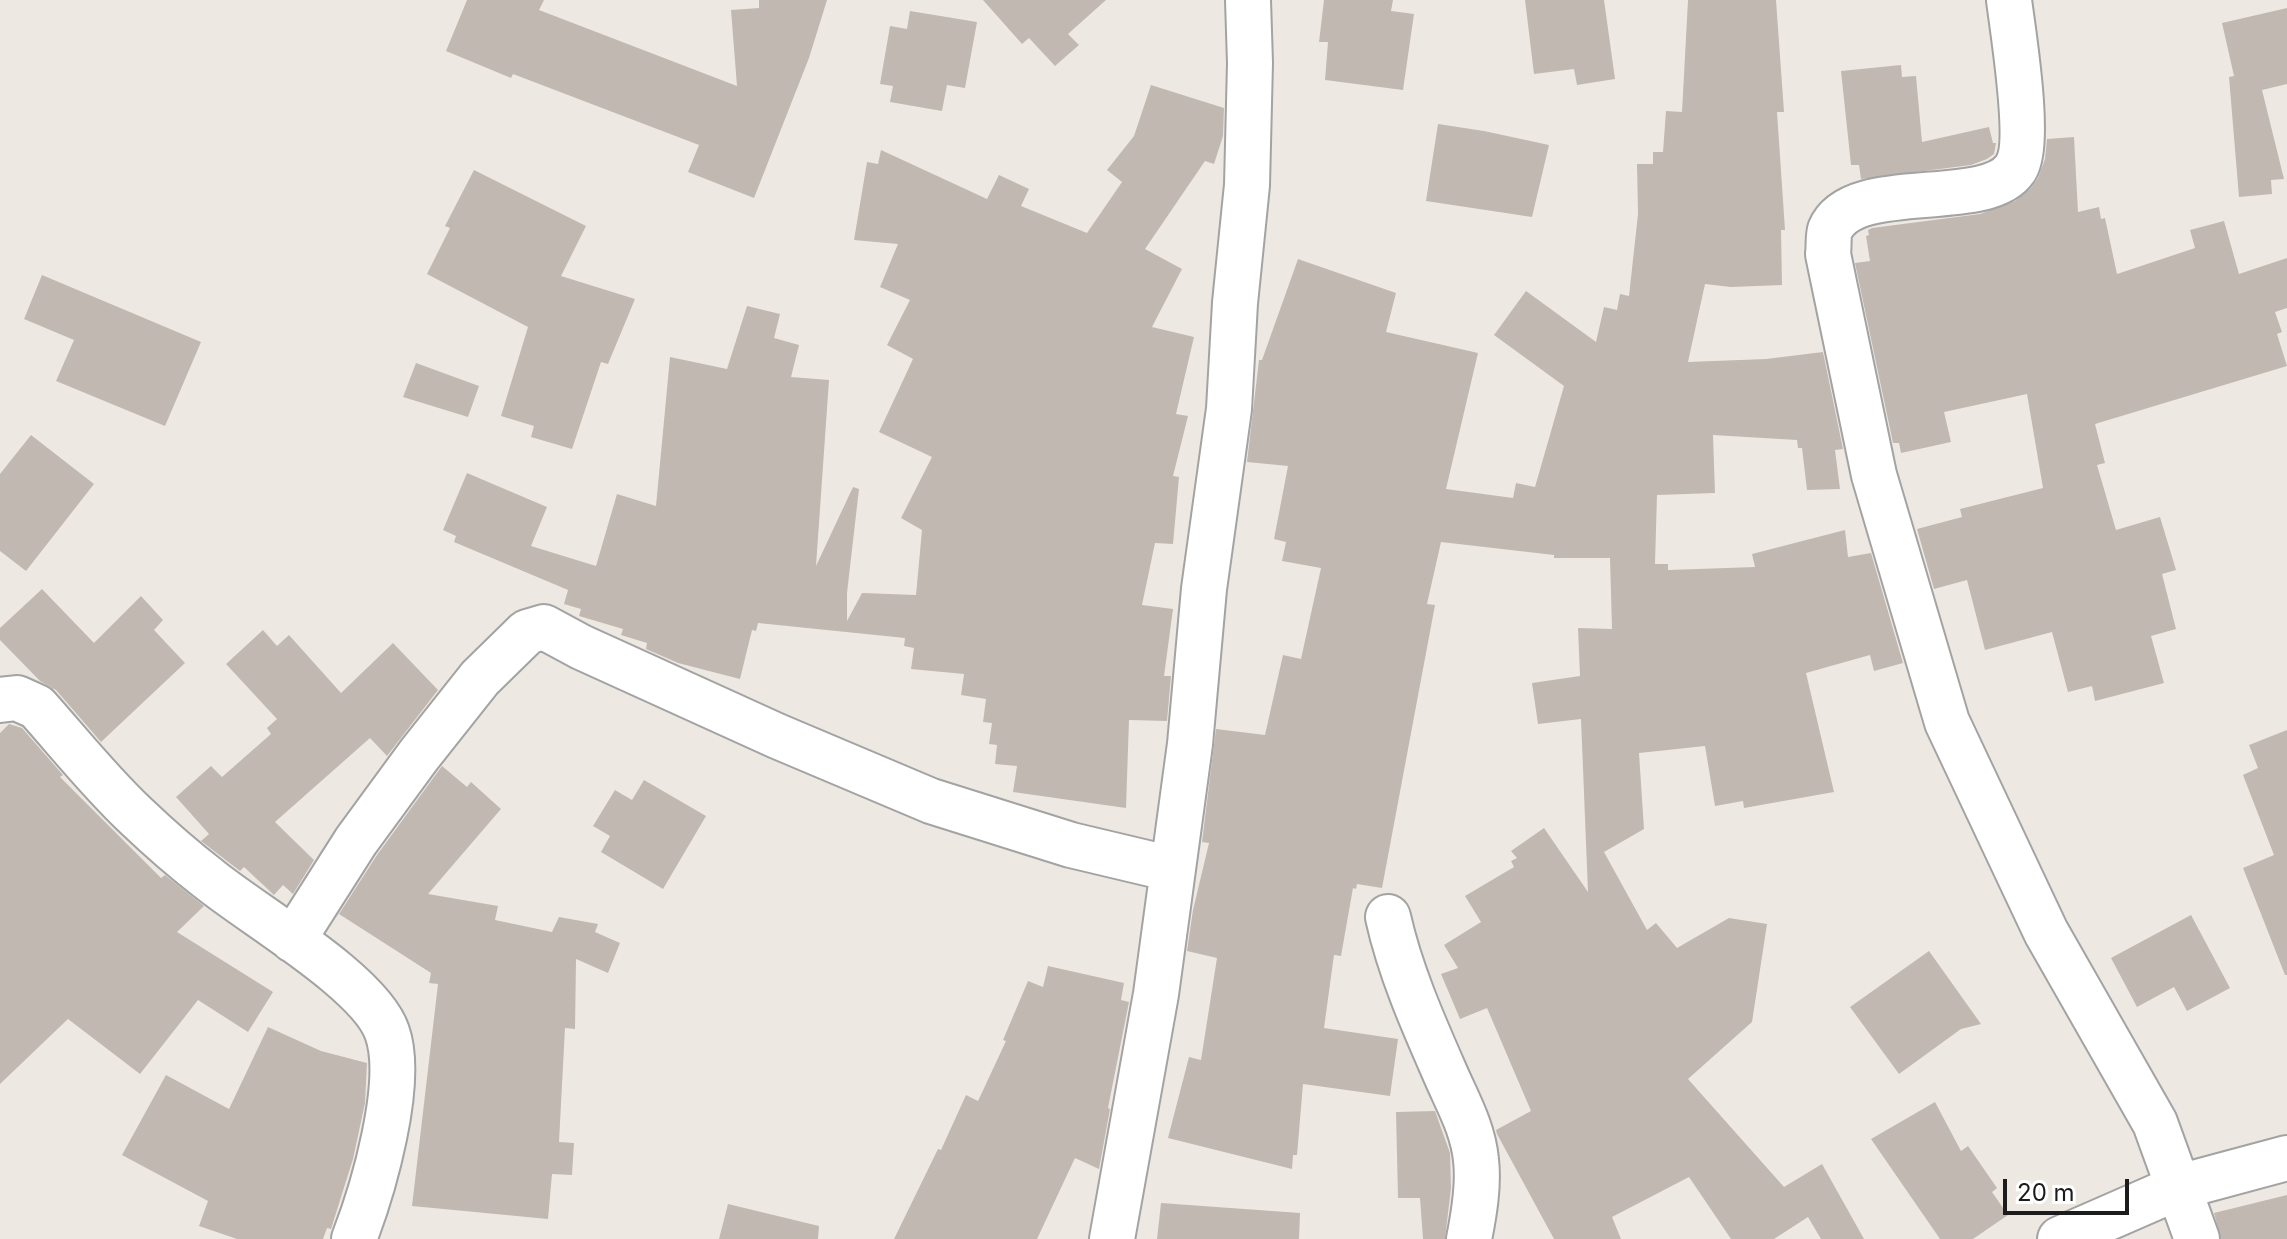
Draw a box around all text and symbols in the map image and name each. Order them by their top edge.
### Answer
scale bar [2007,1163,2133,1213]
text: 20 m [2017,1178,2075,1207]

